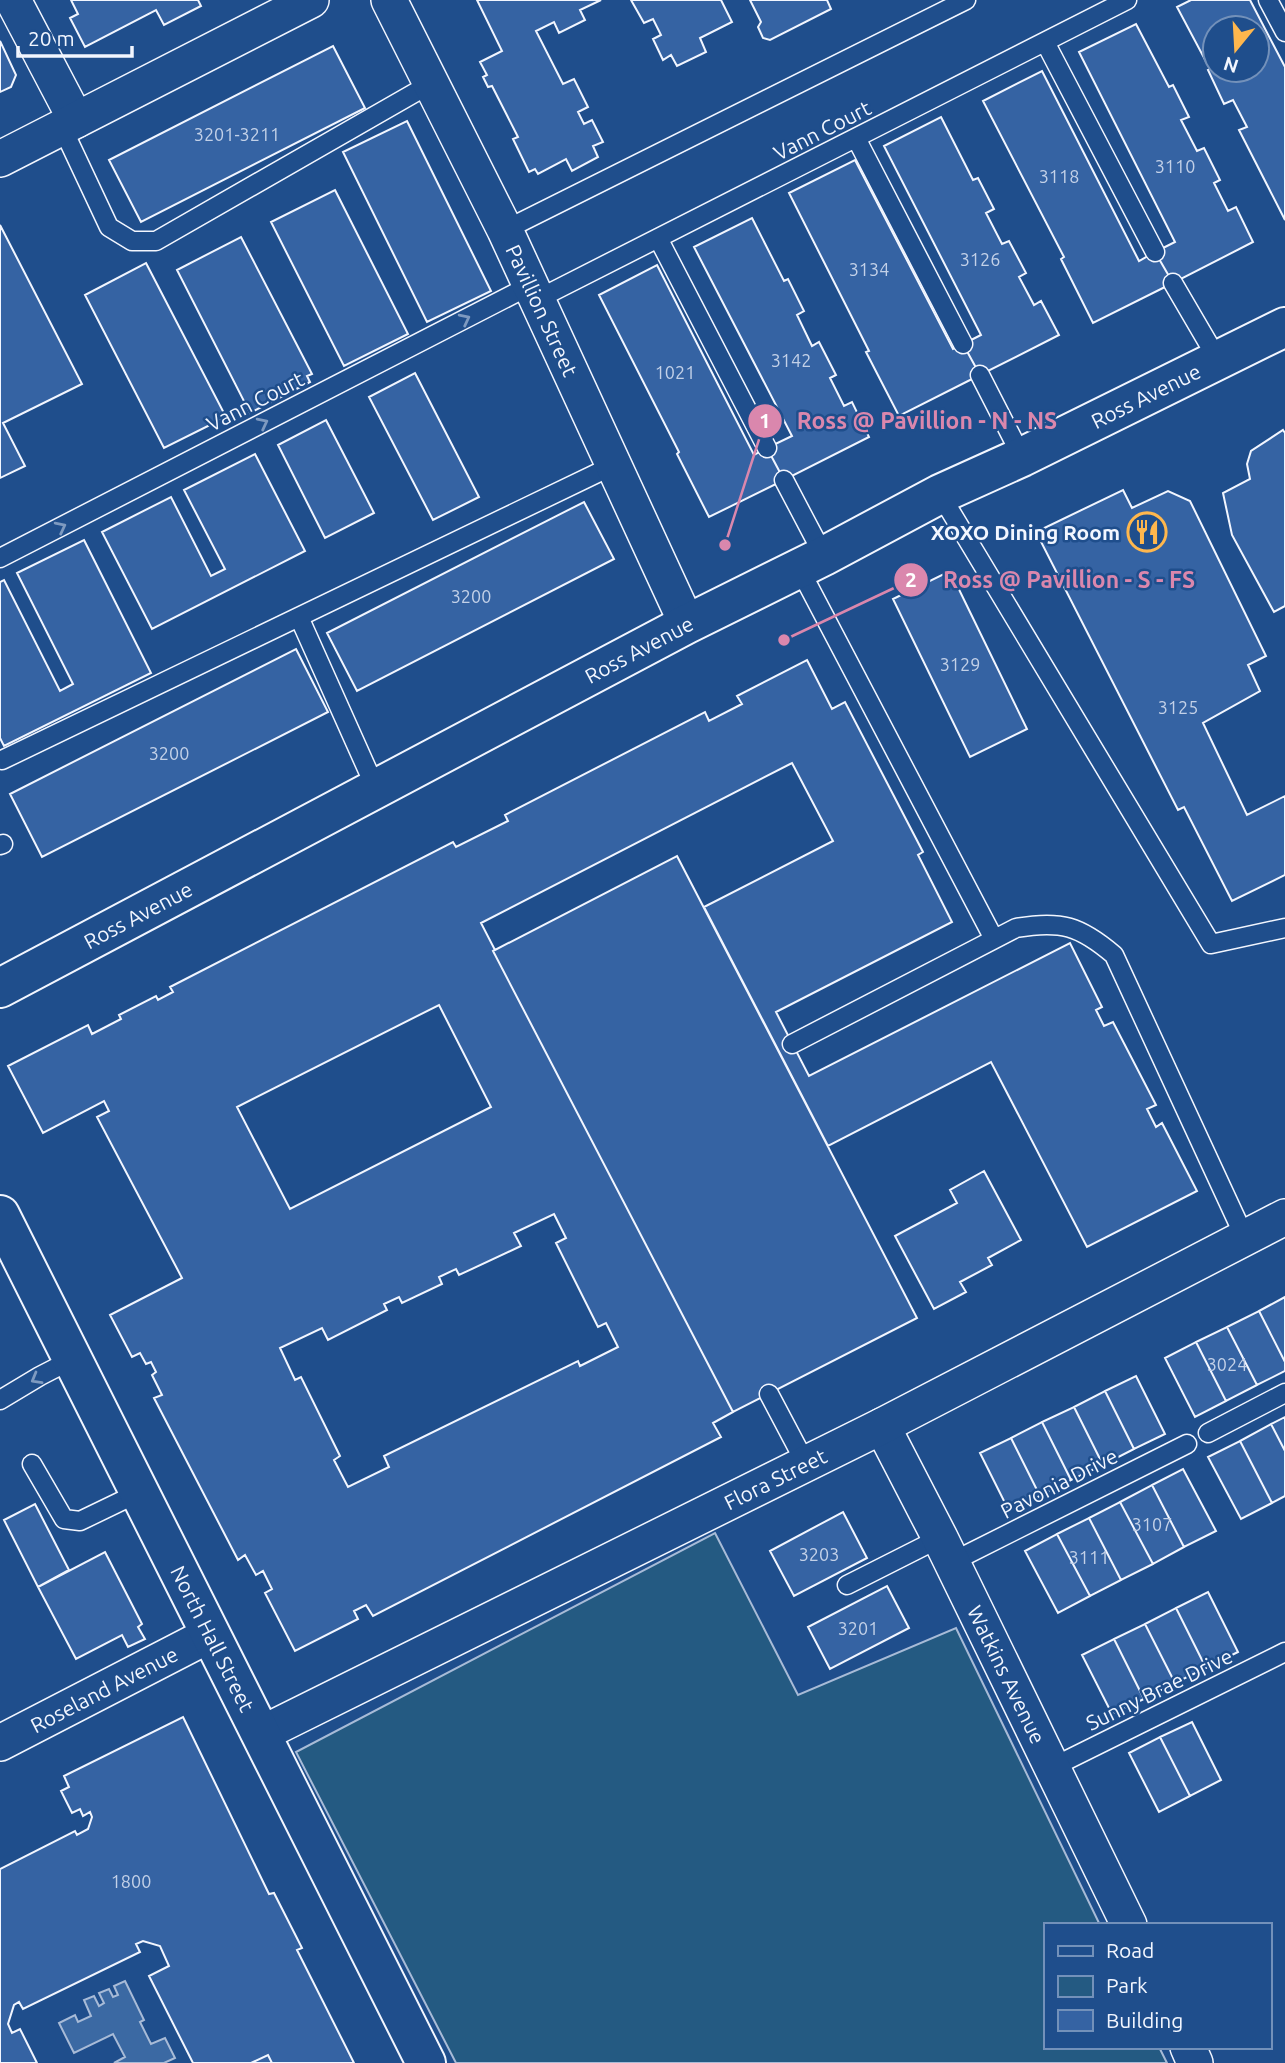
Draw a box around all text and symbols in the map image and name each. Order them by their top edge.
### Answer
scale bar [18,14,131,58]
north arrow [1201,14,1271,84]
text: 20 m [28,26,75,50]
text: N [1221,53,1241,78]
street label: Vann Court [769,95,875,165]
house number: 3201-3211 [194,124,280,144]
house number: 3110 [1155,156,1195,176]
house number: 3118 [1039,166,1079,186]
street label: Pavillion Street [501,241,583,380]
house number: 3126 [960,249,1000,269]
house number: 3134 [849,259,889,279]
one-way arrow [458,314,471,327]
house number: 3142 [771,350,811,370]
street label: Ross Avenue [1087,359,1205,433]
house number: 1021 [655,362,695,382]
street label: Vann Court [202,366,308,436]
callout: Ross @ Pavillion - N - NS [748,399,1071,443]
text: 1 [759,408,771,432]
text: Ross @ Pavillion - N - NS [797,408,1057,433]
one-way arrow [256,418,268,431]
restaurant icon: XOXO Dining Room [1126,511,1168,553]
place label: XOXO Dining Room [931,520,1120,544]
one-way arrow [54,522,66,535]
callout: Ross @ Pavillion - S - FS [894,558,1209,602]
text: 2 [905,567,917,591]
text: Ross @ Pavillion - S - FS [943,567,1195,592]
house number: 3200 [451,586,491,606]
street label: Ross Avenue [581,611,697,688]
house number: 3129 [940,654,980,674]
house number: 3125 [1158,697,1198,717]
house number: 3200 [149,743,189,763]
street label: Ross Avenue [80,876,196,953]
house number: 3024 [1207,1354,1247,1374]
one-way arrow [30,1371,43,1384]
street label: Pavonia Drive [997,1443,1121,1523]
street label: Flora Street [720,1444,830,1514]
house number: 3107 [1132,1514,1172,1534]
house number: 3203 [799,1544,839,1564]
house number: 3111 [1069,1547,1109,1567]
street label: North Hall Street [166,1562,259,1716]
street label: Watkins Avenue [963,1602,1050,1747]
house number: 3201 [838,1618,878,1638]
street label: Roseland Avenue [26,1641,182,1737]
street label: Sunny Brae Drive [1082,1643,1236,1735]
house number: 1800 [111,1871,151,1891]
legend [1044,1923,1271,2049]
text: Road [1106,1938,1154,1962]
text: Park [1106,1973,1148,1997]
text: Building [1106,2008,1183,2032]

